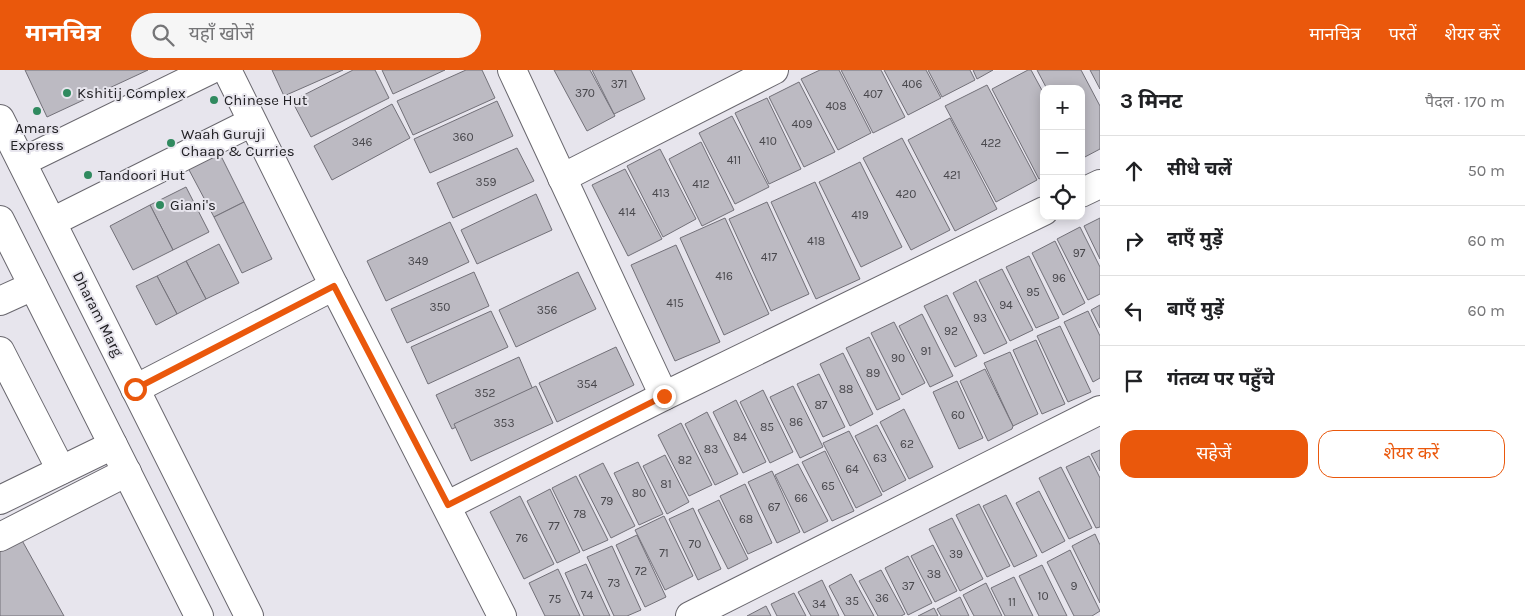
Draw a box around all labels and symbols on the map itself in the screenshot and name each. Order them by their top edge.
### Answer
house number: 371 [611,77,627,91]
house number: 406 [902,77,922,91]
place label: Kshitij Complex [77,84,186,102]
house number: 370 [575,86,595,100]
marker: Kshitij Complex [61,87,73,99]
house number: 407 [863,87,883,101]
place label: Chinese Hut [224,91,308,109]
marker: Chinese Hut [208,94,220,106]
house number: 408 [825,99,847,113]
marker: Amars Express [31,105,43,117]
house number: 409 [792,117,812,131]
place label: Amars Express [10,119,64,154]
place label: Waah Guruji Chaap & Curries [181,125,295,160]
house number: 360 [452,130,474,144]
house number: 410 [759,134,777,148]
house number: 346 [352,135,372,149]
house number: 422 [981,136,1001,150]
marker: Waah Guruji Chaap & Curries [165,137,177,149]
house number: 411 [727,153,741,167]
place label: Tandoori Hut [98,166,185,184]
house number: 421 [943,168,961,182]
marker: Tandoori Hut [82,169,94,181]
house number: 359 [476,175,496,189]
house number: 412 [692,177,710,191]
house number: 413 [652,186,670,200]
house number: 420 [896,187,916,201]
place label: Giani's [170,196,216,214]
marker: Giani's [154,199,166,211]
house number: 414 [618,205,636,219]
house number: 419 [851,208,869,222]
house number: 418 [807,234,825,248]
house number: 97 [1073,246,1086,260]
house number: 417 [761,250,778,264]
house number: 349 [408,254,428,268]
street label: Dharam Marg [69,268,127,360]
house number: 416 [715,269,733,283]
house number: 96 [1052,271,1066,285]
house number: 95 [1026,285,1040,299]
house number: 415 [666,296,684,310]
house number: 94 [999,298,1013,312]
house number: 350 [430,300,450,314]
house number: 356 [537,303,557,317]
house number: 93 [973,311,987,325]
house number: 92 [944,324,958,338]
house number: 91 [921,344,931,358]
house number: 90 [891,351,905,365]
house number: 89 [866,366,880,380]
house number: 354 [577,377,598,391]
route start [124,378,147,401]
house number: 88 [839,382,853,396]
route end [653,385,676,408]
house number: 352 [475,386,495,400]
house number: 87 [814,398,828,412]
house number: 60 [951,408,965,422]
house number: 86 [789,415,803,429]
house number: 353 [494,416,514,430]
house number: 85 [760,420,774,434]
house number: 84 [733,430,747,444]
house number: 62 [900,437,914,451]
house number: 83 [704,442,718,456]
house number: 63 [873,451,887,465]
house number: 82 [678,453,692,467]
house number: 64 [845,462,859,476]
house number: 81 [660,477,672,491]
house number: 65 [821,479,835,493]
house number: 80 [632,486,646,500]
house number: 66 [794,491,808,505]
house number: 79 [601,494,613,508]
house number: 67 [768,500,781,514]
house number: 78 [573,507,587,521]
house number: 68 [739,512,753,526]
house number: 77 [548,519,560,533]
house number: 76 [516,531,528,545]
house number: 70 [689,537,701,551]
house number: 71 [659,546,669,560]
house number: 39 [949,547,963,561]
house number: 72 [635,564,647,578]
house number: 38 [927,567,941,581]
house number: 73 [608,576,620,590]
house number: 37 [902,579,915,593]
house number: 9 [1071,579,1078,593]
house number: 74 [581,588,593,602]
house number: 10 [1037,589,1049,603]
house number: 36 [875,591,889,605]
house number: 75 [549,592,561,606]
house number: 35 [845,594,859,608]
house number: 11 [1008,595,1016,609]
house number: 34 [812,597,826,611]

